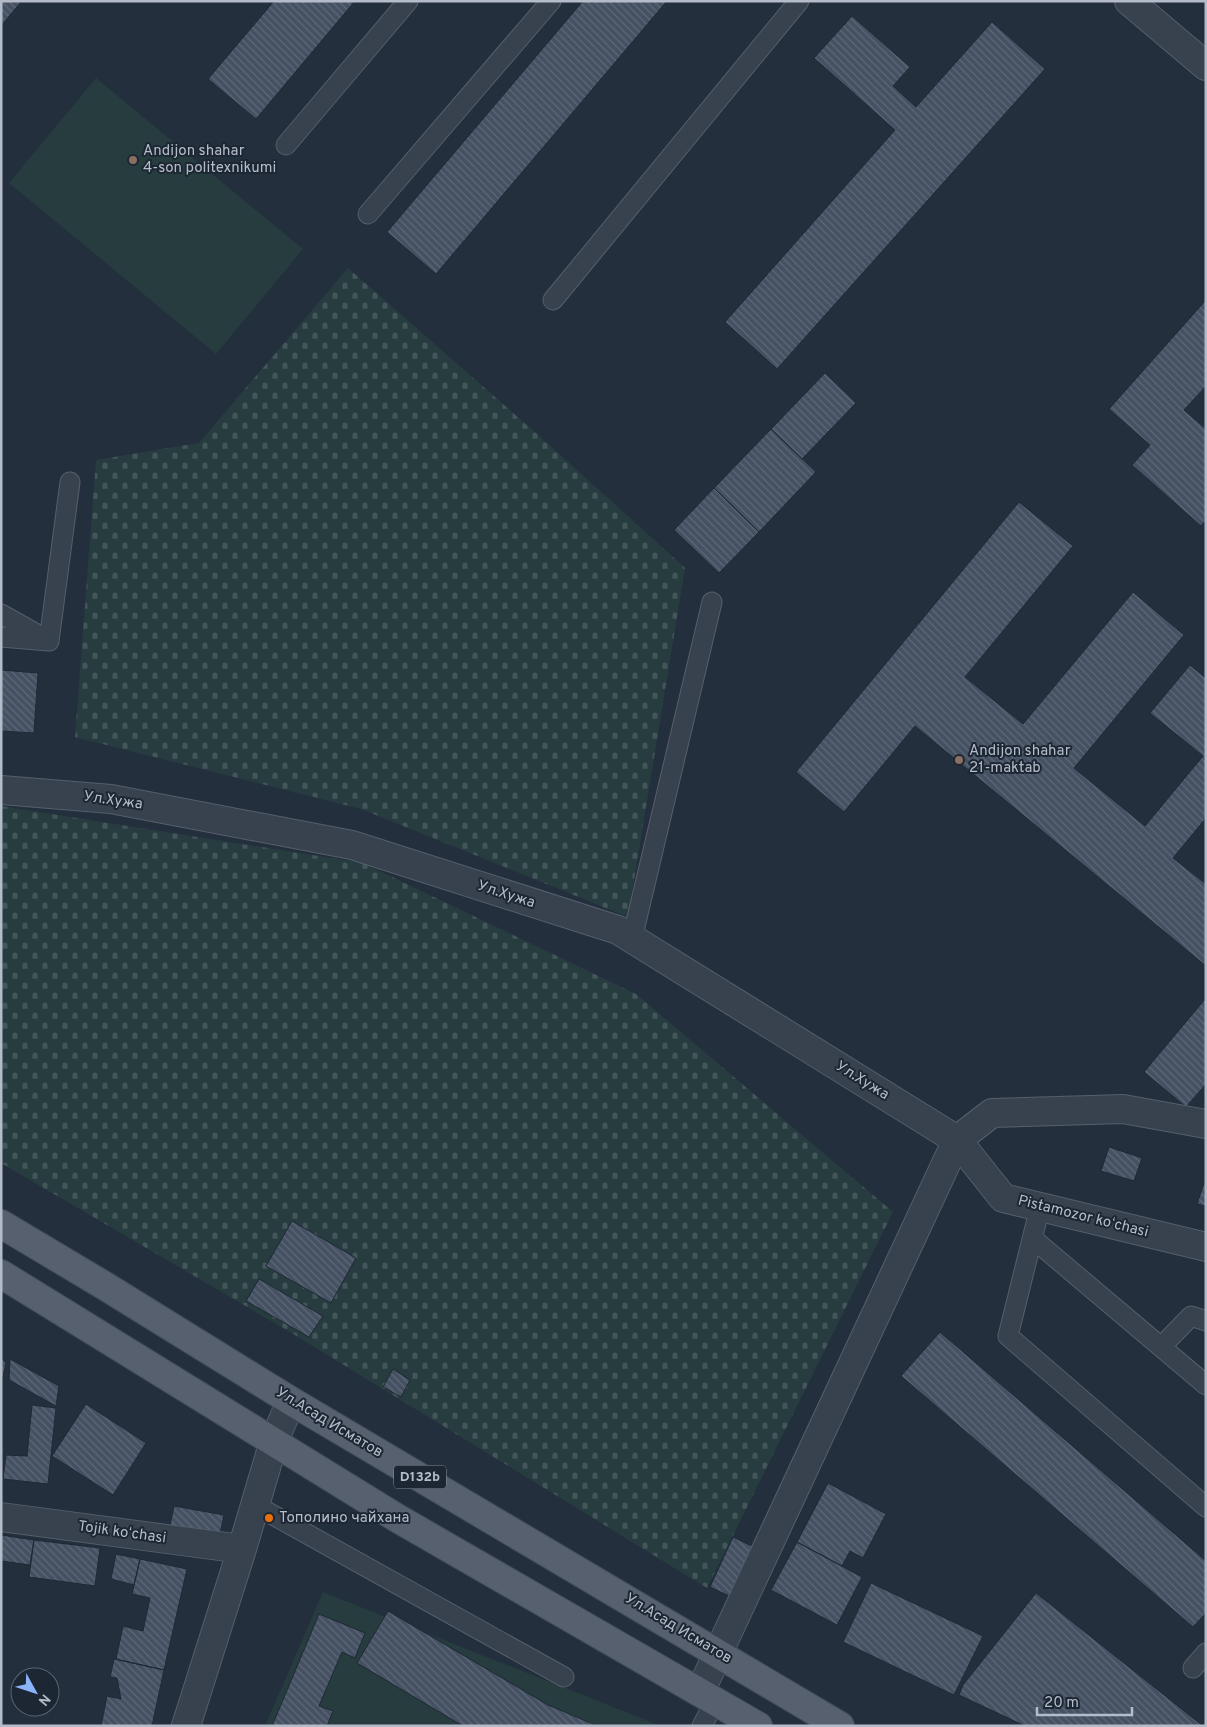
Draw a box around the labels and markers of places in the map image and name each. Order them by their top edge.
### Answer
place label: Andijon shahar 4-son politexnikumi [143,142,276,178]
marker: Andijon shahar 4-son politexnikumi [127,154,139,166]
place label: Andijon shahar 21-maktab [969,742,1071,778]
marker: Andijon shahar 21-maktab [953,754,965,766]
place label: Тополино чайхана [279,1509,409,1528]
marker: Тополино чайхана [263,1512,275,1524]

